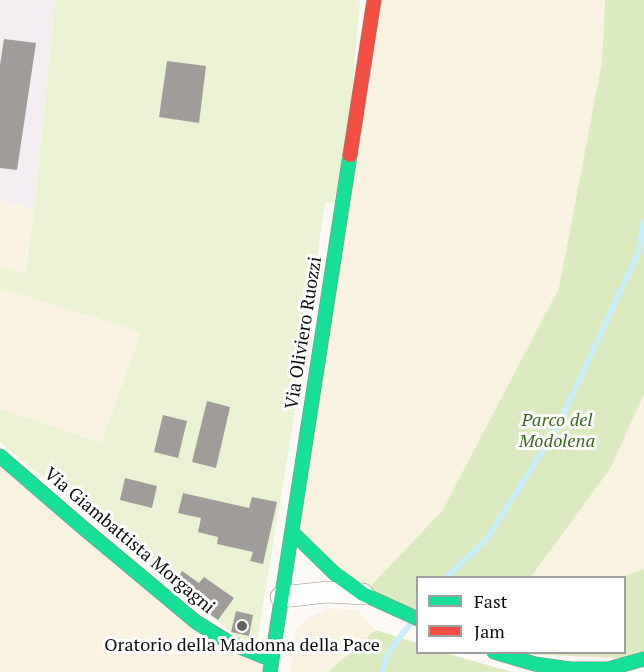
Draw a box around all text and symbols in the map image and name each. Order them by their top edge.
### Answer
street label: Via Oliviero Ruozzi [281,255,327,411]
park label: Parco del Modolena [519,410,595,452]
street label: Via Giambattista Morgagni [39,463,219,619]
legend [416,576,626,654]
text: Fast [474,589,507,613]
marker: Oratorio della Madonna della Pace [235,619,249,633]
text: Jam [474,619,505,643]
place label: Oratorio della Madonna della Pace [104,635,380,657]

